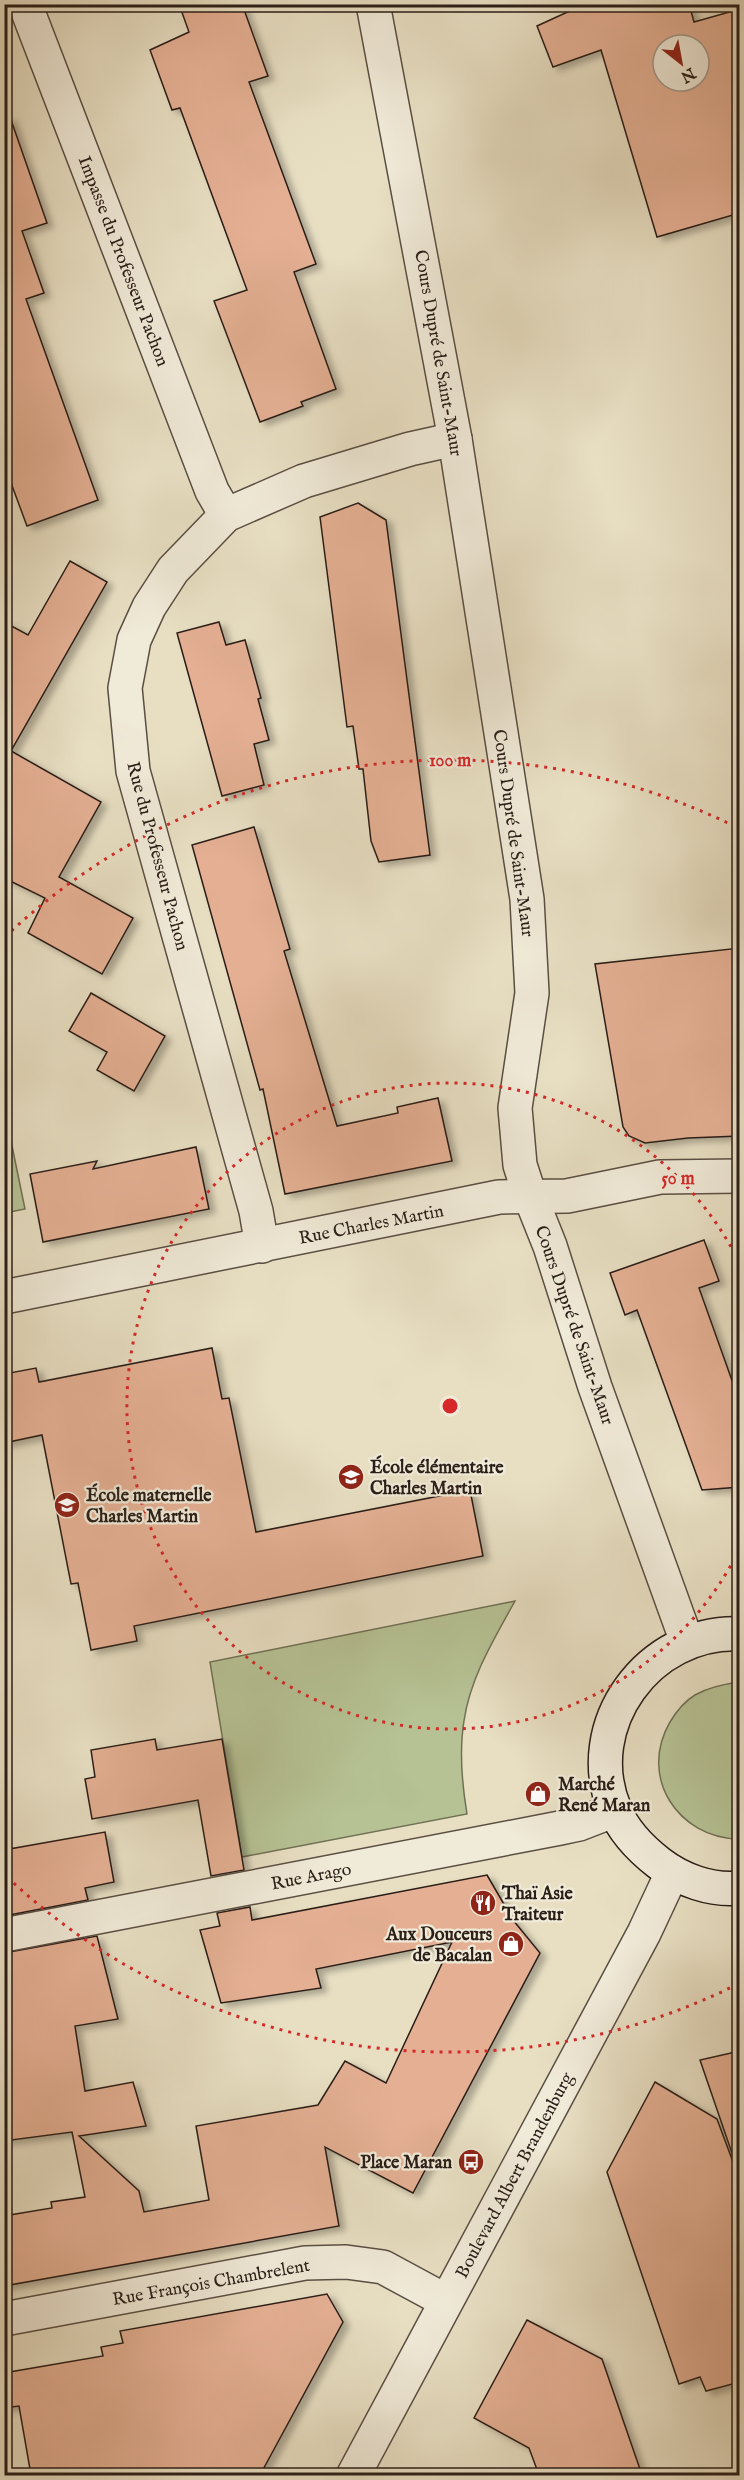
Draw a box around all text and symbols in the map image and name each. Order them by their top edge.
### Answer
north arrow [651,33,711,93]
text: N [676,61,700,86]
street label: Impasse du Professeur Pachon [72,153,174,370]
street label: Cours Dupré de Saint-Maur [408,248,467,459]
street label: Cours Dupré de Saint-Maur [487,728,539,939]
text: 100 m [429,750,471,773]
street label: Rue du Professeur Pachon [120,759,193,954]
text: 50 m [661,1168,695,1191]
street label: Rue Charles Martin [297,1200,446,1251]
street label: Cours Dupré de Saint-Maur [529,1223,619,1429]
centre of rings [440,1396,460,1416]
place label: École élémentaire Charles Martin [370,1455,504,1501]
school or university icon: École élémentaire Charles Martin [336,1462,366,1492]
place label: École maternelle Charles Martin [86,1483,212,1529]
school or university icon: École maternelle Charles Martin [52,1490,82,1520]
place label: Marché René Maran [558,1774,651,1818]
shop icon: Marché René Maran [523,1779,553,1809]
street label: Rue Arago [269,1858,354,1896]
place label: Thaï Asie Traiteur [501,1883,574,1927]
restaurant icon: Thaï Asie Traiteur [468,1888,498,1918]
place label: Aux Douceurs de Bacalan [385,1924,493,1968]
shop icon: Aux Douceurs de Bacalan [496,1929,526,1959]
street label: Boulevard Albert Brandenburg [451,2069,580,2283]
bus stop icon: Place Maran [456,2147,486,2177]
place label: Place Maran [360,2152,452,2175]
street label: Rue François Chambrelent [111,2255,312,2312]

